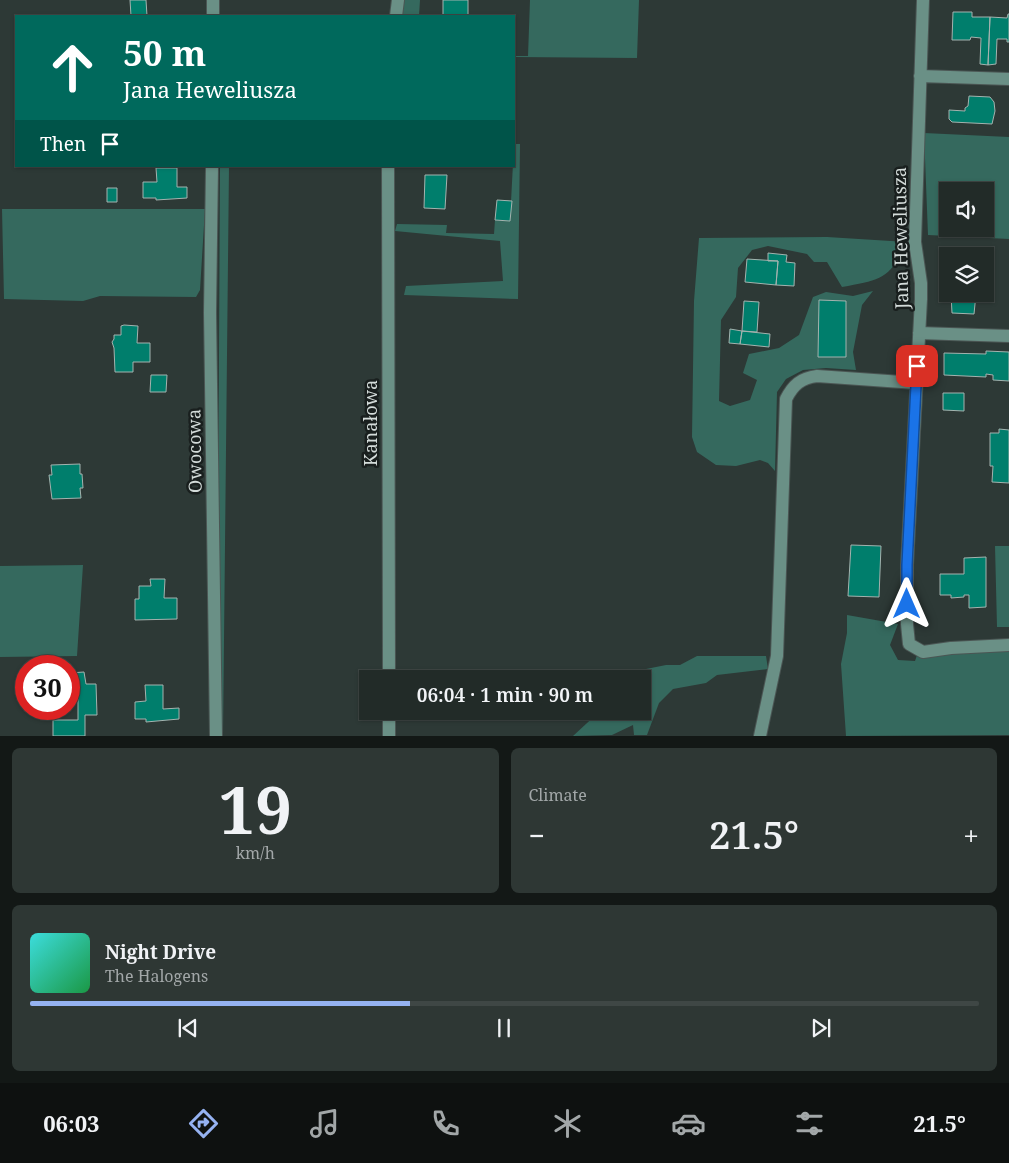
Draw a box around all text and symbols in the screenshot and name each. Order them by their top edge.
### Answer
text: 50 m [123,29,206,76]
icon: ahead [40,35,105,100]
text: Jana Heweliusza [123,74,297,104]
icon: arrive [96,130,124,158]
text: Then [40,131,86,157]
street label: Jana Heweliusza [887,167,913,310]
map controls [939,182,994,302]
button: sound [939,182,994,237]
button: layers [939,247,994,302]
pin [896,345,938,387]
icon: arrive [903,352,931,380]
street label: Kanałowa [358,380,382,466]
street label: Owocowa [181,409,207,493]
position arrow [880,577,932,629]
speed limit sign: 30 [15,655,80,720]
text: 06:04 · 1 min · 90 m [417,682,593,708]
text: 19 [219,765,292,853]
text: Climate [529,784,587,806]
text: 21.5° [709,808,799,860]
text: − [529,816,545,854]
text: + [963,816,979,854]
text: km/h [236,842,275,864]
text: Night Drive [105,939,216,965]
text: The Halogens [105,965,208,987]
icon: previous [174,1014,202,1042]
icon: pause [490,1014,518,1042]
icon: next [807,1014,835,1042]
icon: directions [186,1106,221,1141]
icon: music [307,1106,342,1141]
icon: phone [428,1106,463,1141]
icon: climate [550,1106,585,1141]
icon: car [671,1106,706,1141]
icon: filters [792,1106,827,1141]
text: 06:03 [43,1108,100,1138]
text: 21.5° [913,1108,966,1138]

